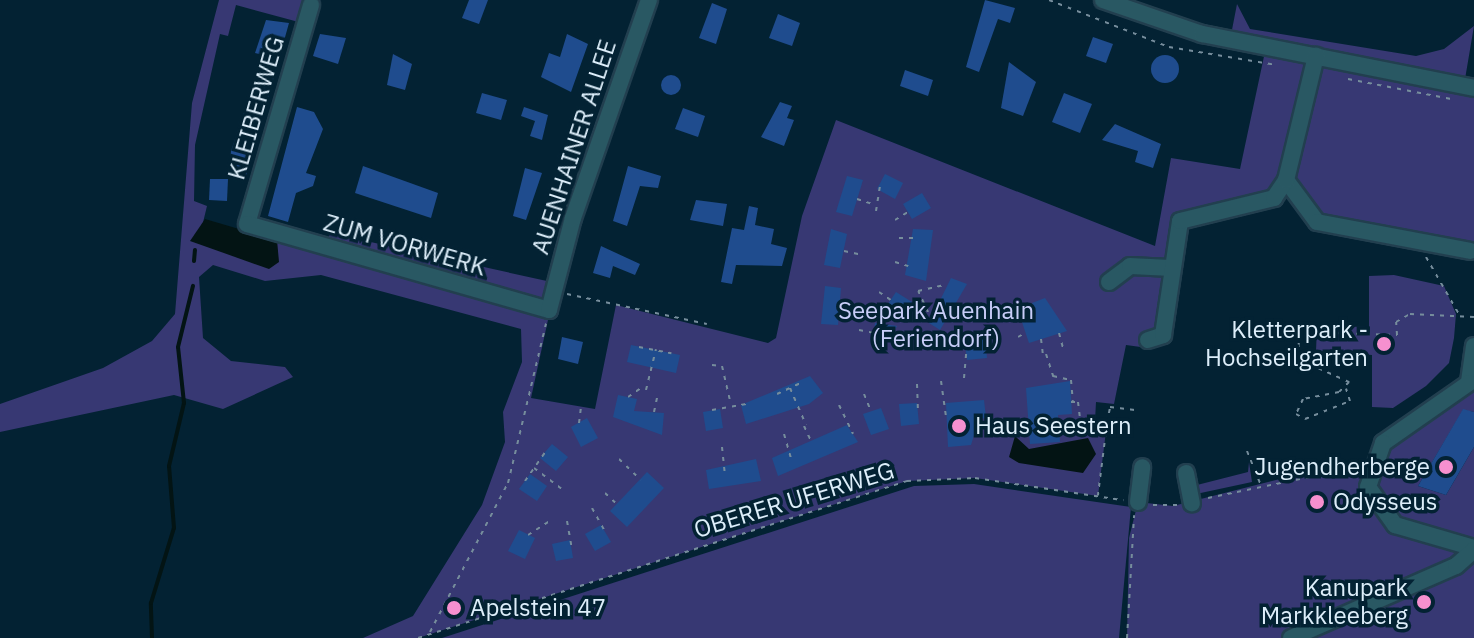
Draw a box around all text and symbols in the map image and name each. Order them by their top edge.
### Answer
street label: KLEIBERWEG [222,33,290,183]
street label: AUENHAINER ALLEE [526,36,622,258]
street label: ZUM VORWERK [320,208,490,282]
park label: Seepark Auenhain (Feriendorf) [838,297,1034,353]
place label: Kletterpark - Hochseilgarten [1205,316,1368,372]
marker: Kletterpark - Hochseilgarten [1375,335,1393,353]
place label: Haus Seestern [975,412,1132,440]
marker: Haus Seestern [950,417,968,435]
place label: Jugendherberge [1254,453,1430,481]
street label: OBERER UFERWEG [690,456,898,544]
marker: Jugendherberge [1437,458,1455,476]
place label: Odysseus [1333,488,1438,516]
marker: Odysseus [1308,493,1326,511]
place label: Kanupark Markkleeberg [1261,574,1408,630]
marker: Kanupark Markkleeberg [1415,593,1433,611]
place label: Apelstein 47 [470,594,606,622]
marker: Apelstein 47 [445,599,463,617]

